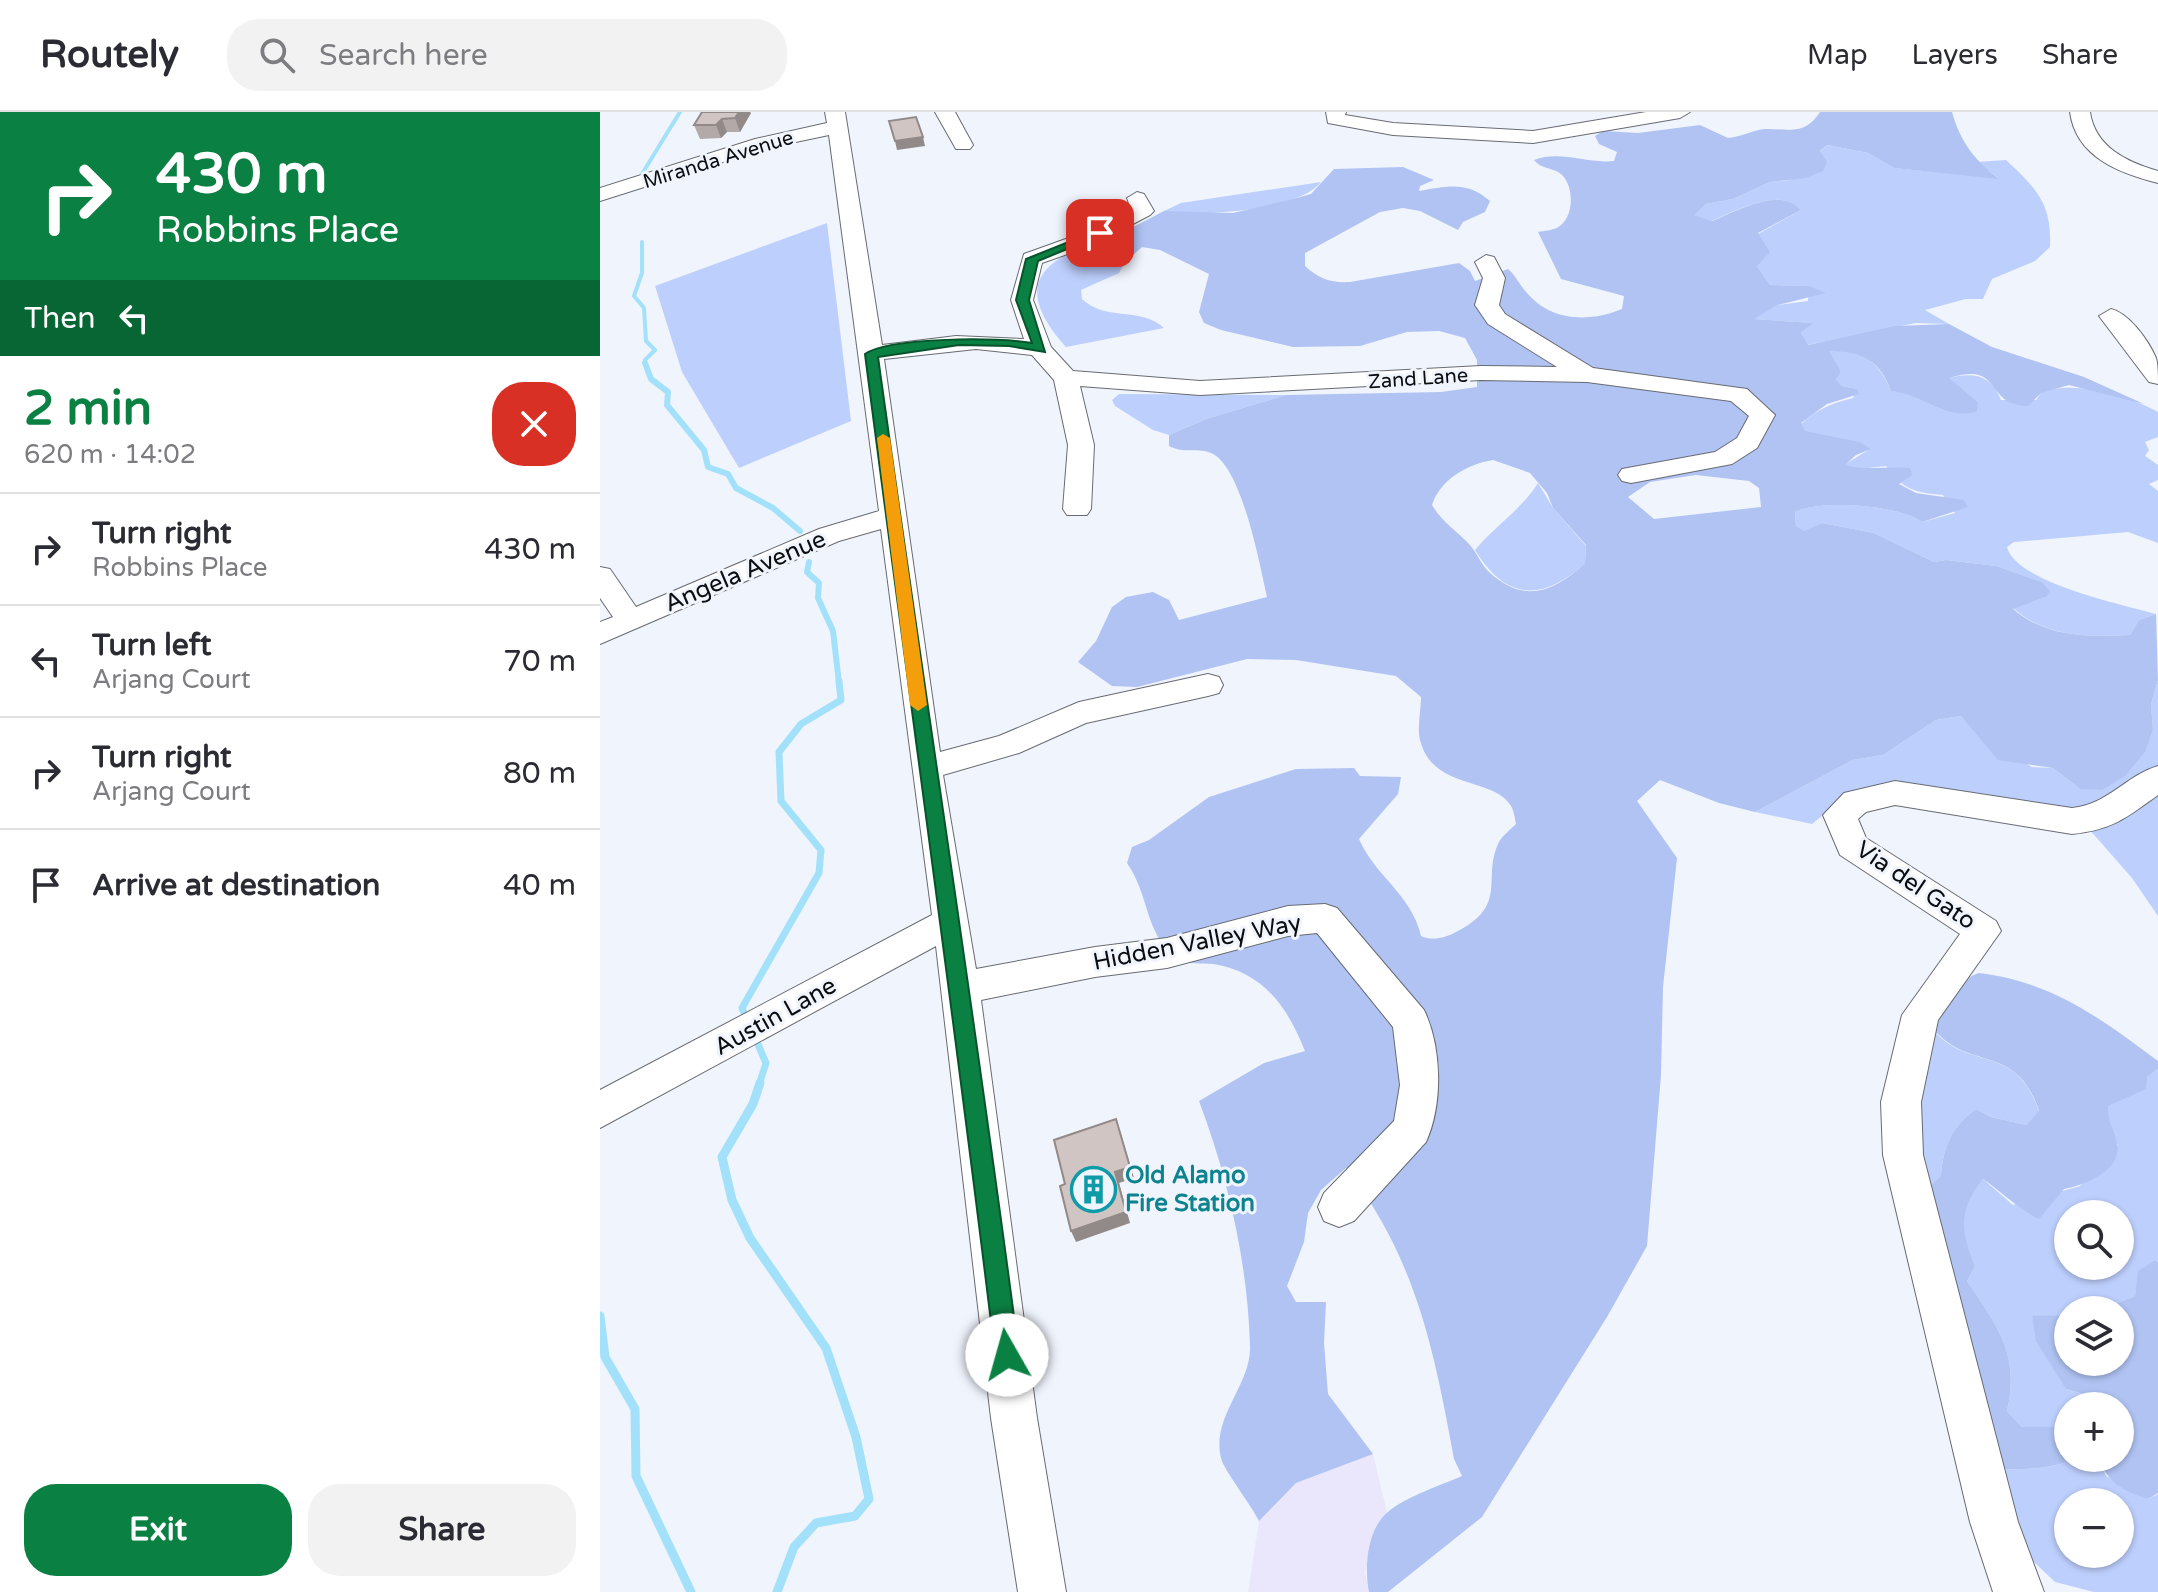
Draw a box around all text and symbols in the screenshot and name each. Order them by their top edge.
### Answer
search box [227,19,787,91]
text: Routely [40,32,179,78]
icon: search [255,33,299,77]
text: Search here [319,37,488,74]
text: Map [1807,38,1868,72]
text: Layers [1912,38,1998,72]
text: Share [2042,38,2118,72]
street label: Miranda Avenue [640,126,796,194]
text: 430 m [156,141,327,208]
icon: right [24,144,128,248]
pin [1066,199,1134,267]
text: Robbins Place [156,209,399,252]
icon: arrive [1078,211,1122,255]
icon: left [112,296,156,340]
text: Then [24,300,96,337]
street label: Zand Lane [1367,364,1469,394]
text: 2 min [24,380,152,438]
button: close [492,382,576,466]
text: 620 m · 14:02 [24,439,196,470]
text: Turn right [92,515,232,552]
street label: Angela Avenue [660,524,830,619]
icon: right [24,527,68,571]
text: 430 m [484,531,576,568]
text: Robbins Place [92,552,268,583]
text: Turn left [92,627,211,664]
icon: left [24,639,68,683]
text: 70 m [503,643,576,680]
text: Arjang Court [92,664,251,695]
text: Turn right [92,739,232,776]
icon: right [24,751,68,795]
text: 80 m [503,755,576,792]
text: Arjang Court [92,776,251,807]
street label: Via del Gato [1850,835,1981,936]
icon: arrive [24,863,68,907]
text: Arrive at destination [92,867,380,904]
text: 40 m [503,867,576,904]
street label: Hidden Valley Way [1091,908,1304,977]
street label: Austin Lane [709,971,841,1062]
place label: Old Alamo Fire Station [1125,1161,1255,1218]
building icon: Old Alamo Fire Station [1070,1165,1118,1213]
map controls [2054,1200,2134,1568]
button: search [2054,1200,2134,1280]
button: layers [2054,1296,2134,1376]
position arrow [965,1313,1049,1397]
button: + [2054,1392,2134,1472]
button: Exit [24,1484,292,1576]
button: Share [308,1484,576,1576]
button: − [2054,1488,2134,1568]

